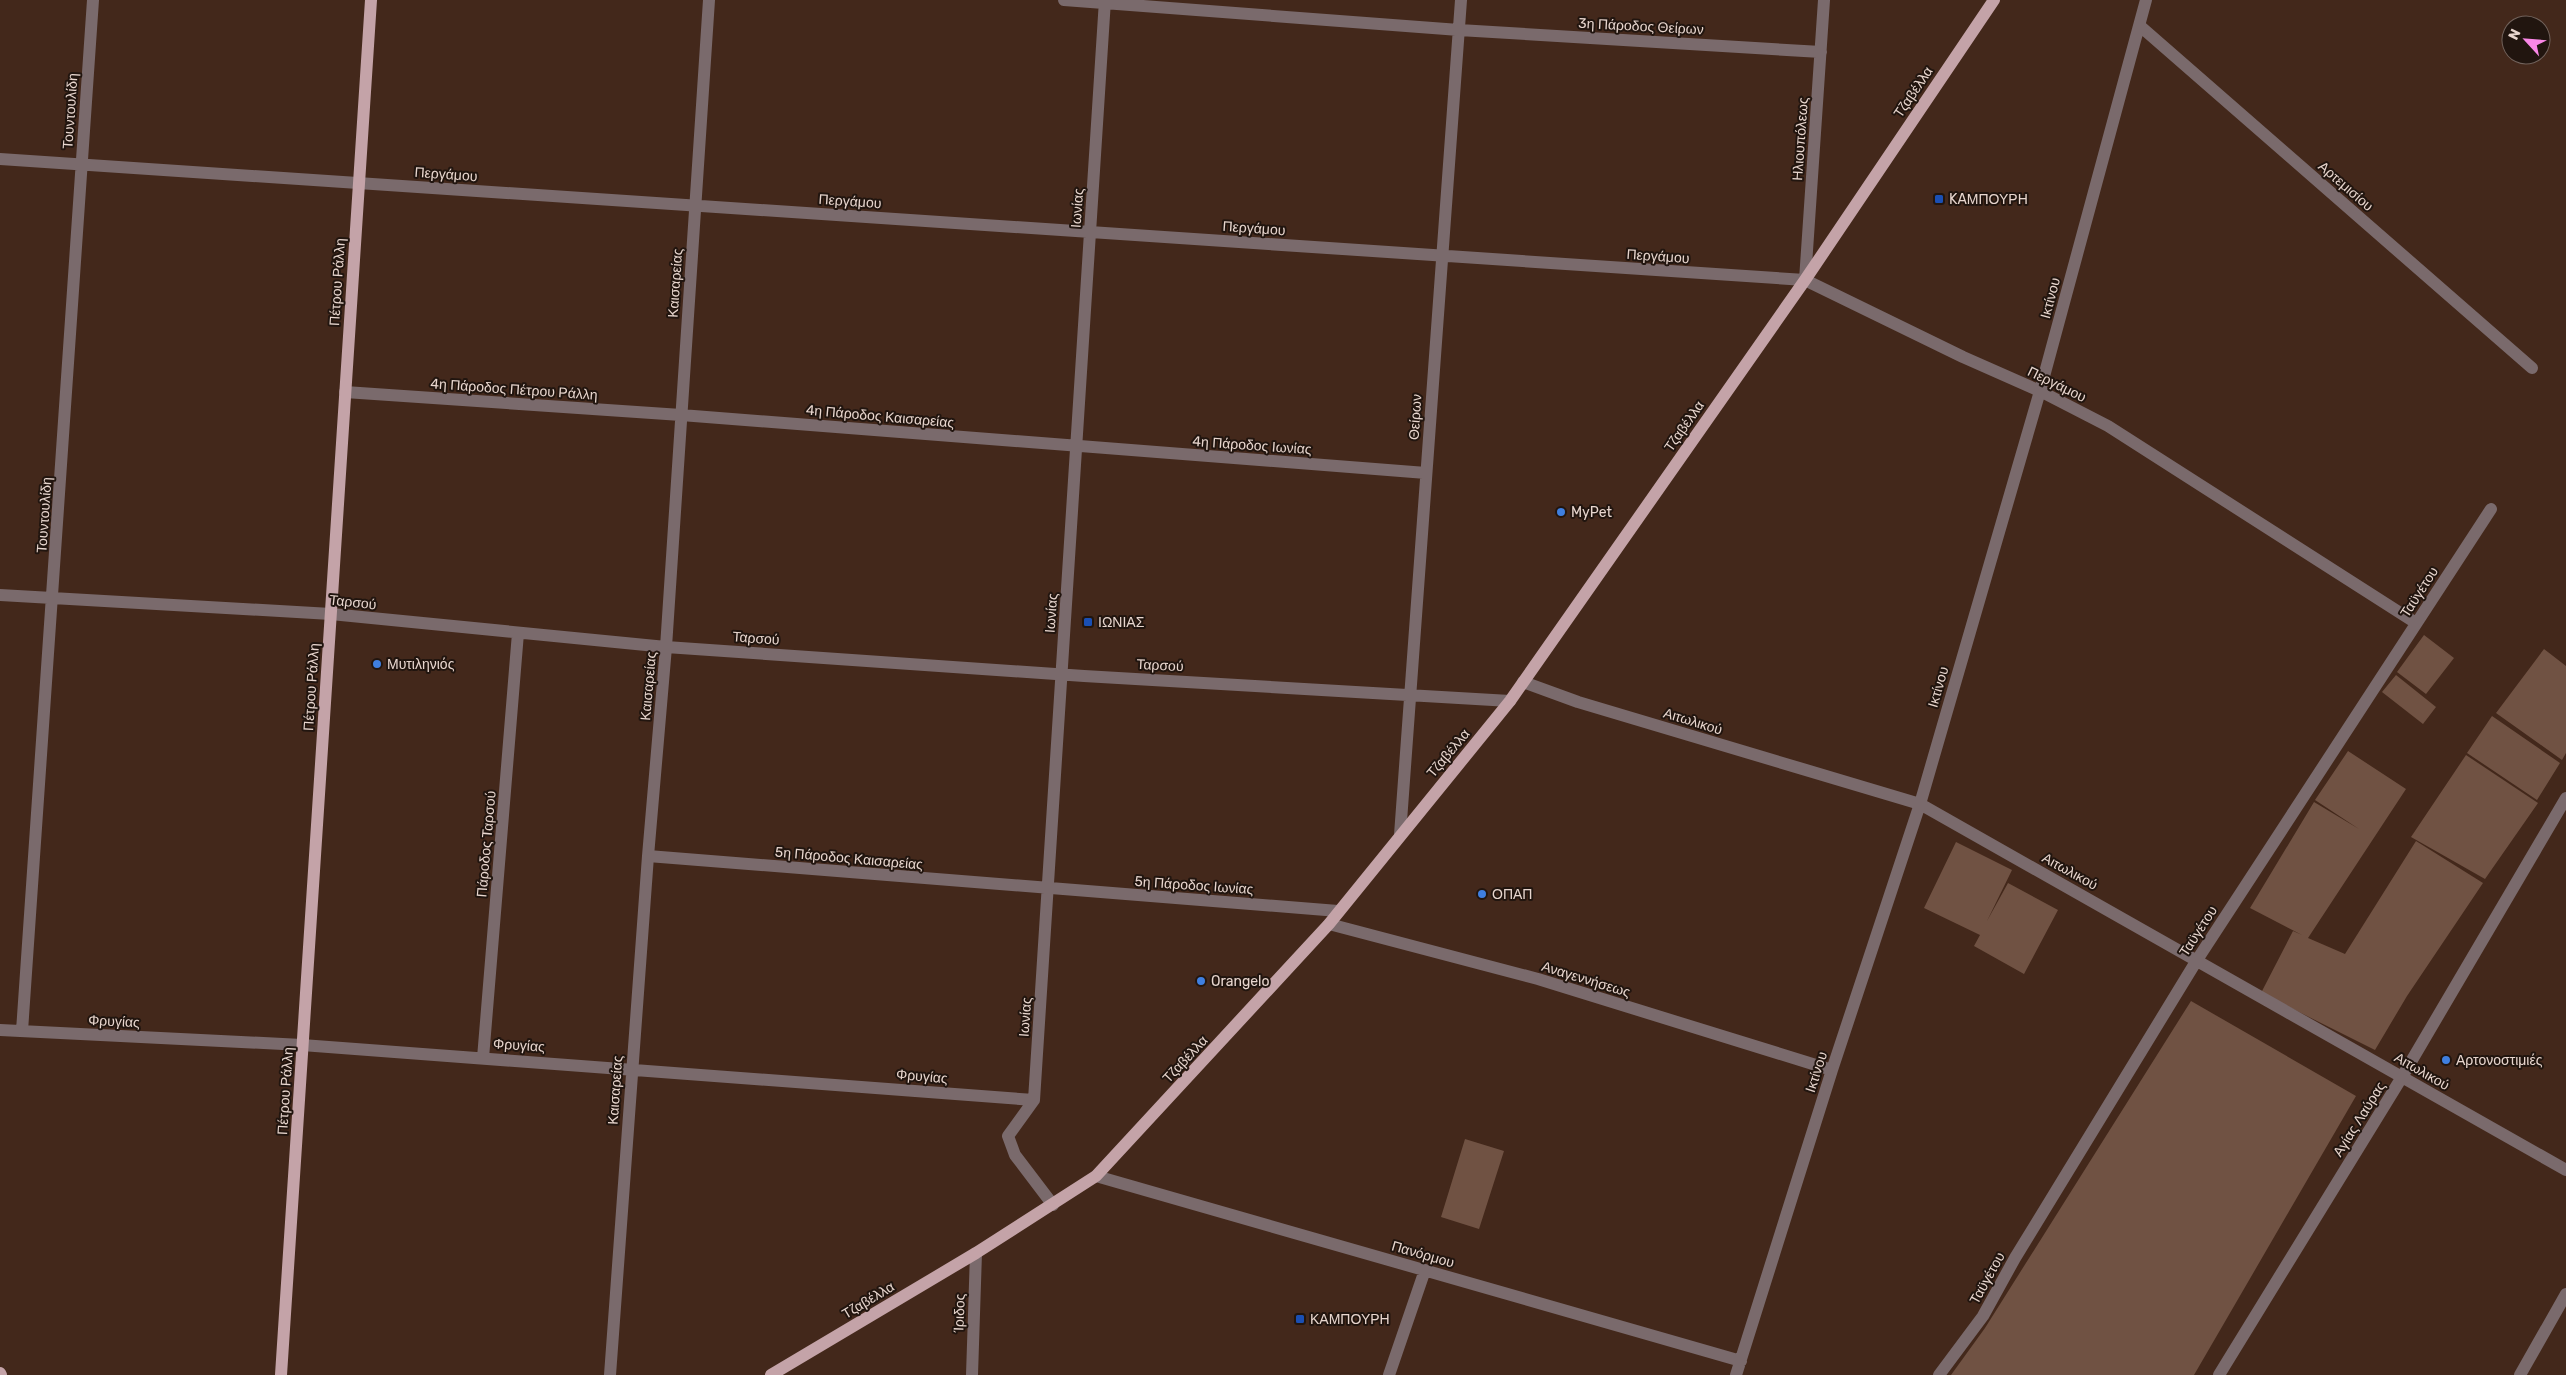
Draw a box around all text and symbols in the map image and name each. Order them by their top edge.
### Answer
street label: 3η Πάροδος Θείρων [1578,15,1704,38]
north arrow [2501,15,2551,65]
text: N [2505,26,2525,43]
street label: Τζαβέλλα [1890,63,1937,121]
street label: Τουντουλίδη [59,73,82,149]
street label: Ηλιουπόλεως [1789,96,1812,181]
street label: Αρτεμισίου [2315,158,2377,215]
street label: Περγάμου [414,164,478,185]
street label: Ιωνίας [1068,187,1087,228]
street label: Περγάμου [818,191,882,212]
place label: KAΜΠΟΥΡΗ [1949,191,2028,208]
marker: KAΜΠΟΥΡΗ [1933,193,1945,205]
street label: Περγάμου [1222,218,1286,239]
street label: Πέτρου Ράλλη [326,238,349,326]
street label: Περγάμου [1626,246,1690,267]
street label: Καισαρείας [665,248,686,318]
street label: Ικτίνου [2037,276,2064,321]
street label: Περγάμου [2025,363,2089,406]
street label: 4η Πάροδος Πέτρου Ράλλη [430,375,598,404]
street label: Θείρων [1405,393,1426,441]
street label: Τζαβέλλα [1661,398,1708,455]
street label: 4η Πάροδος Καισαρείας [805,402,955,431]
street label: 4η Πάροδος Ιωνίας [1192,433,1312,458]
street label: Τουντουλίδη [33,477,56,553]
place label: MyPet [1571,504,1613,521]
marker: MyPet [1555,506,1567,518]
street label: Ταϋγέτου [2397,564,2442,621]
street label: Ταρσού [329,592,377,613]
street label: Ιωνίας [1042,592,1061,633]
place label: ΙΩΝΙΑΣ [1098,614,1145,631]
marker: ΙΩΝΙΑΣ [1082,616,1094,628]
street label: Ταρσού [732,628,780,649]
street label: Πέτρου Ράλλη [300,643,323,731]
street label: Καισαρείας [637,651,660,721]
place label: Μυτιληνιός [387,656,455,673]
street label: Ταρσού [1136,656,1184,675]
marker: Μυτιληνιός [371,658,383,670]
street label: Ικτίνου [1925,665,1952,710]
street label: Αιτωλικού [1661,704,1724,738]
street label: Τζαβέλλα [1423,726,1474,781]
street label: Πάροδος Ταρσού [473,790,500,898]
street label: 5η Πάροδος Καισαρείας [774,844,924,873]
street label: Αιτωλικού [2039,849,2100,894]
street label: 5η Πάροδος Ιωνίας [1134,873,1254,898]
place label: ΟΠΑΠ [1492,886,1532,903]
marker: ΟΠΑΠ [1476,888,1488,900]
street label: Ταϋγέτου [2176,903,2221,960]
street label: Αναγεννήσεως [1539,958,1632,1001]
place label: Orangelo [1211,973,1270,990]
marker: Orangelo [1195,975,1207,987]
street label: Ιωνίας [1016,996,1035,1037]
street label: Φρυγίας [88,1012,141,1031]
street label: Τζαβέλλα [1159,1032,1211,1086]
street label: Φρυγίας [493,1035,546,1056]
street label: Πέτρου Ράλλη [274,1047,297,1135]
street label: Αιτωλικού [2391,1049,2452,1094]
street label: Ικτίνου [1802,1050,1831,1095]
place label: Αρτονοστιμιές [2456,1052,2543,1069]
marker: Αρτονοστιμιές [2440,1054,2452,1066]
street label: Καισαρείας [605,1055,626,1125]
street label: Φρυγίας [895,1066,949,1087]
street label: Αγίας Λαύρας [2330,1078,2389,1160]
street label: Πανόρμου [1390,1237,1456,1272]
street label: Ταϋγέτου [1966,1249,2009,1307]
street label: Τζαβέλλα [839,1278,898,1323]
street label: Ίριδος [950,1293,969,1334]
place label: ΚΑΜΠΟΥΡΗ [1310,1311,1390,1328]
marker: ΚΑΜΠΟΥΡΗ [1294,1313,1306,1325]

